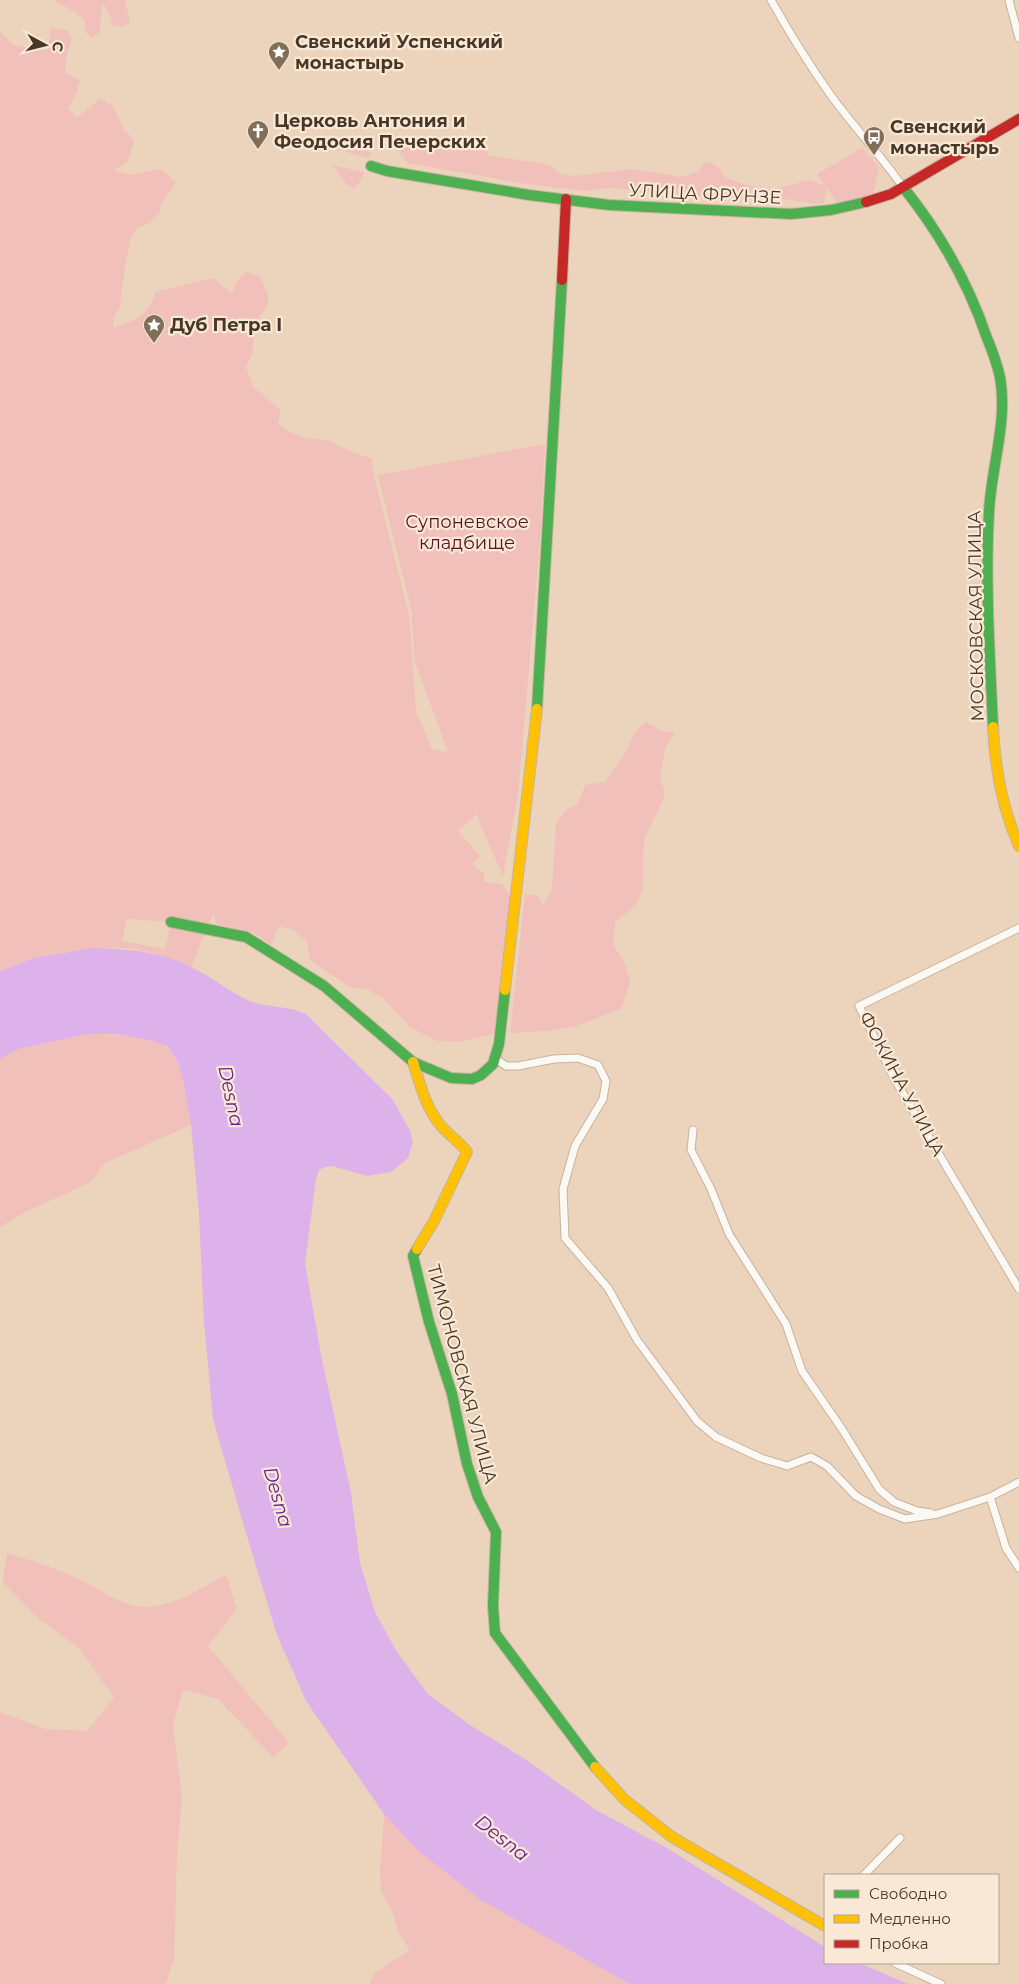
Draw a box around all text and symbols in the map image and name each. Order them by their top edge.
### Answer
north arrow [20,20,70,70]
place label: Свенский Успенский монастырь [295,31,503,74]
text: С [48,40,67,53]
place icon: Свенский Успенский монастырь [267,40,291,71]
place label: Церковь Антония и Феодосия Печерских [274,110,486,153]
place label: Свенский монастырь [890,116,999,159]
church icon: Церковь Антония и Феодосия Печерских [246,119,270,150]
bus stop icon: Свенский монастырь [862,125,886,156]
street label: УЛИЦА ФРУНЗЕ [628,179,782,209]
place icon: Дуб Петра I [142,313,166,344]
place label: Дуб Петра I [170,314,282,336]
street label: МОСКОВСКАЯ УЛИЦА [963,510,989,722]
park label: Супоневское кладбище [405,511,529,554]
street label: ФОКИНА УЛИЦА [855,1008,950,1161]
water label: Desna [213,1063,249,1129]
street label: ТИМОНОВСКАЯ УЛИЦА [422,1262,502,1487]
water label: Desna [258,1464,298,1530]
water label: Desna [470,1810,534,1866]
legend [824,1874,999,1964]
text: Свободно [869,1884,947,1903]
text: Медленно [869,1909,951,1928]
text: Пробка [869,1934,928,1953]

